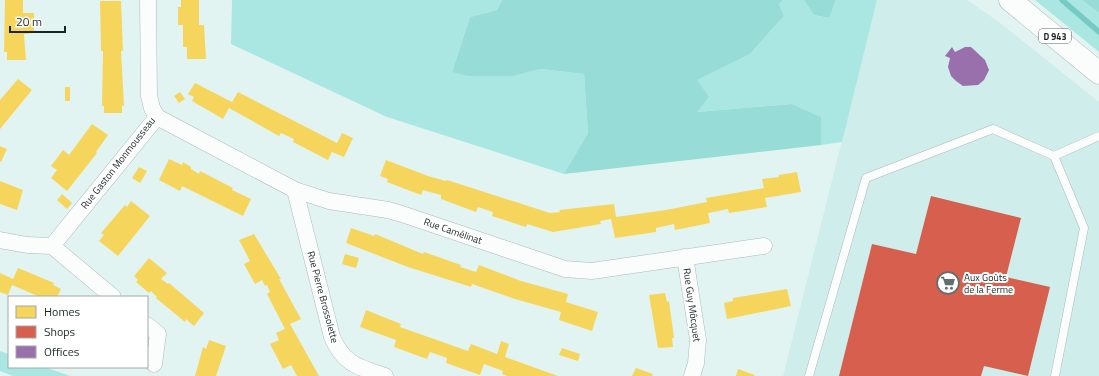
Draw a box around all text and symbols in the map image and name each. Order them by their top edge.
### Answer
scale bar [10,8,65,34]
text: 20 m [16,12,42,31]
road number: D 943 [1039,29,1071,43]
street label: Rue Gaston Monmousseau [77,114,159,212]
street label: Rue Camélinat [422,214,485,248]
street label: Rue Pierre Brossolette [303,249,343,345]
street label: Rue Guy Môcquet [679,267,705,343]
supermarket icon: Aux Goûts de la Ferme [935,270,961,296]
place label: Aux Goûts de la Ferme [964,270,1013,297]
legend [8,296,148,368]
text: Homes [44,302,80,321]
text: Shops [44,322,76,341]
text: Offices [44,342,80,361]

